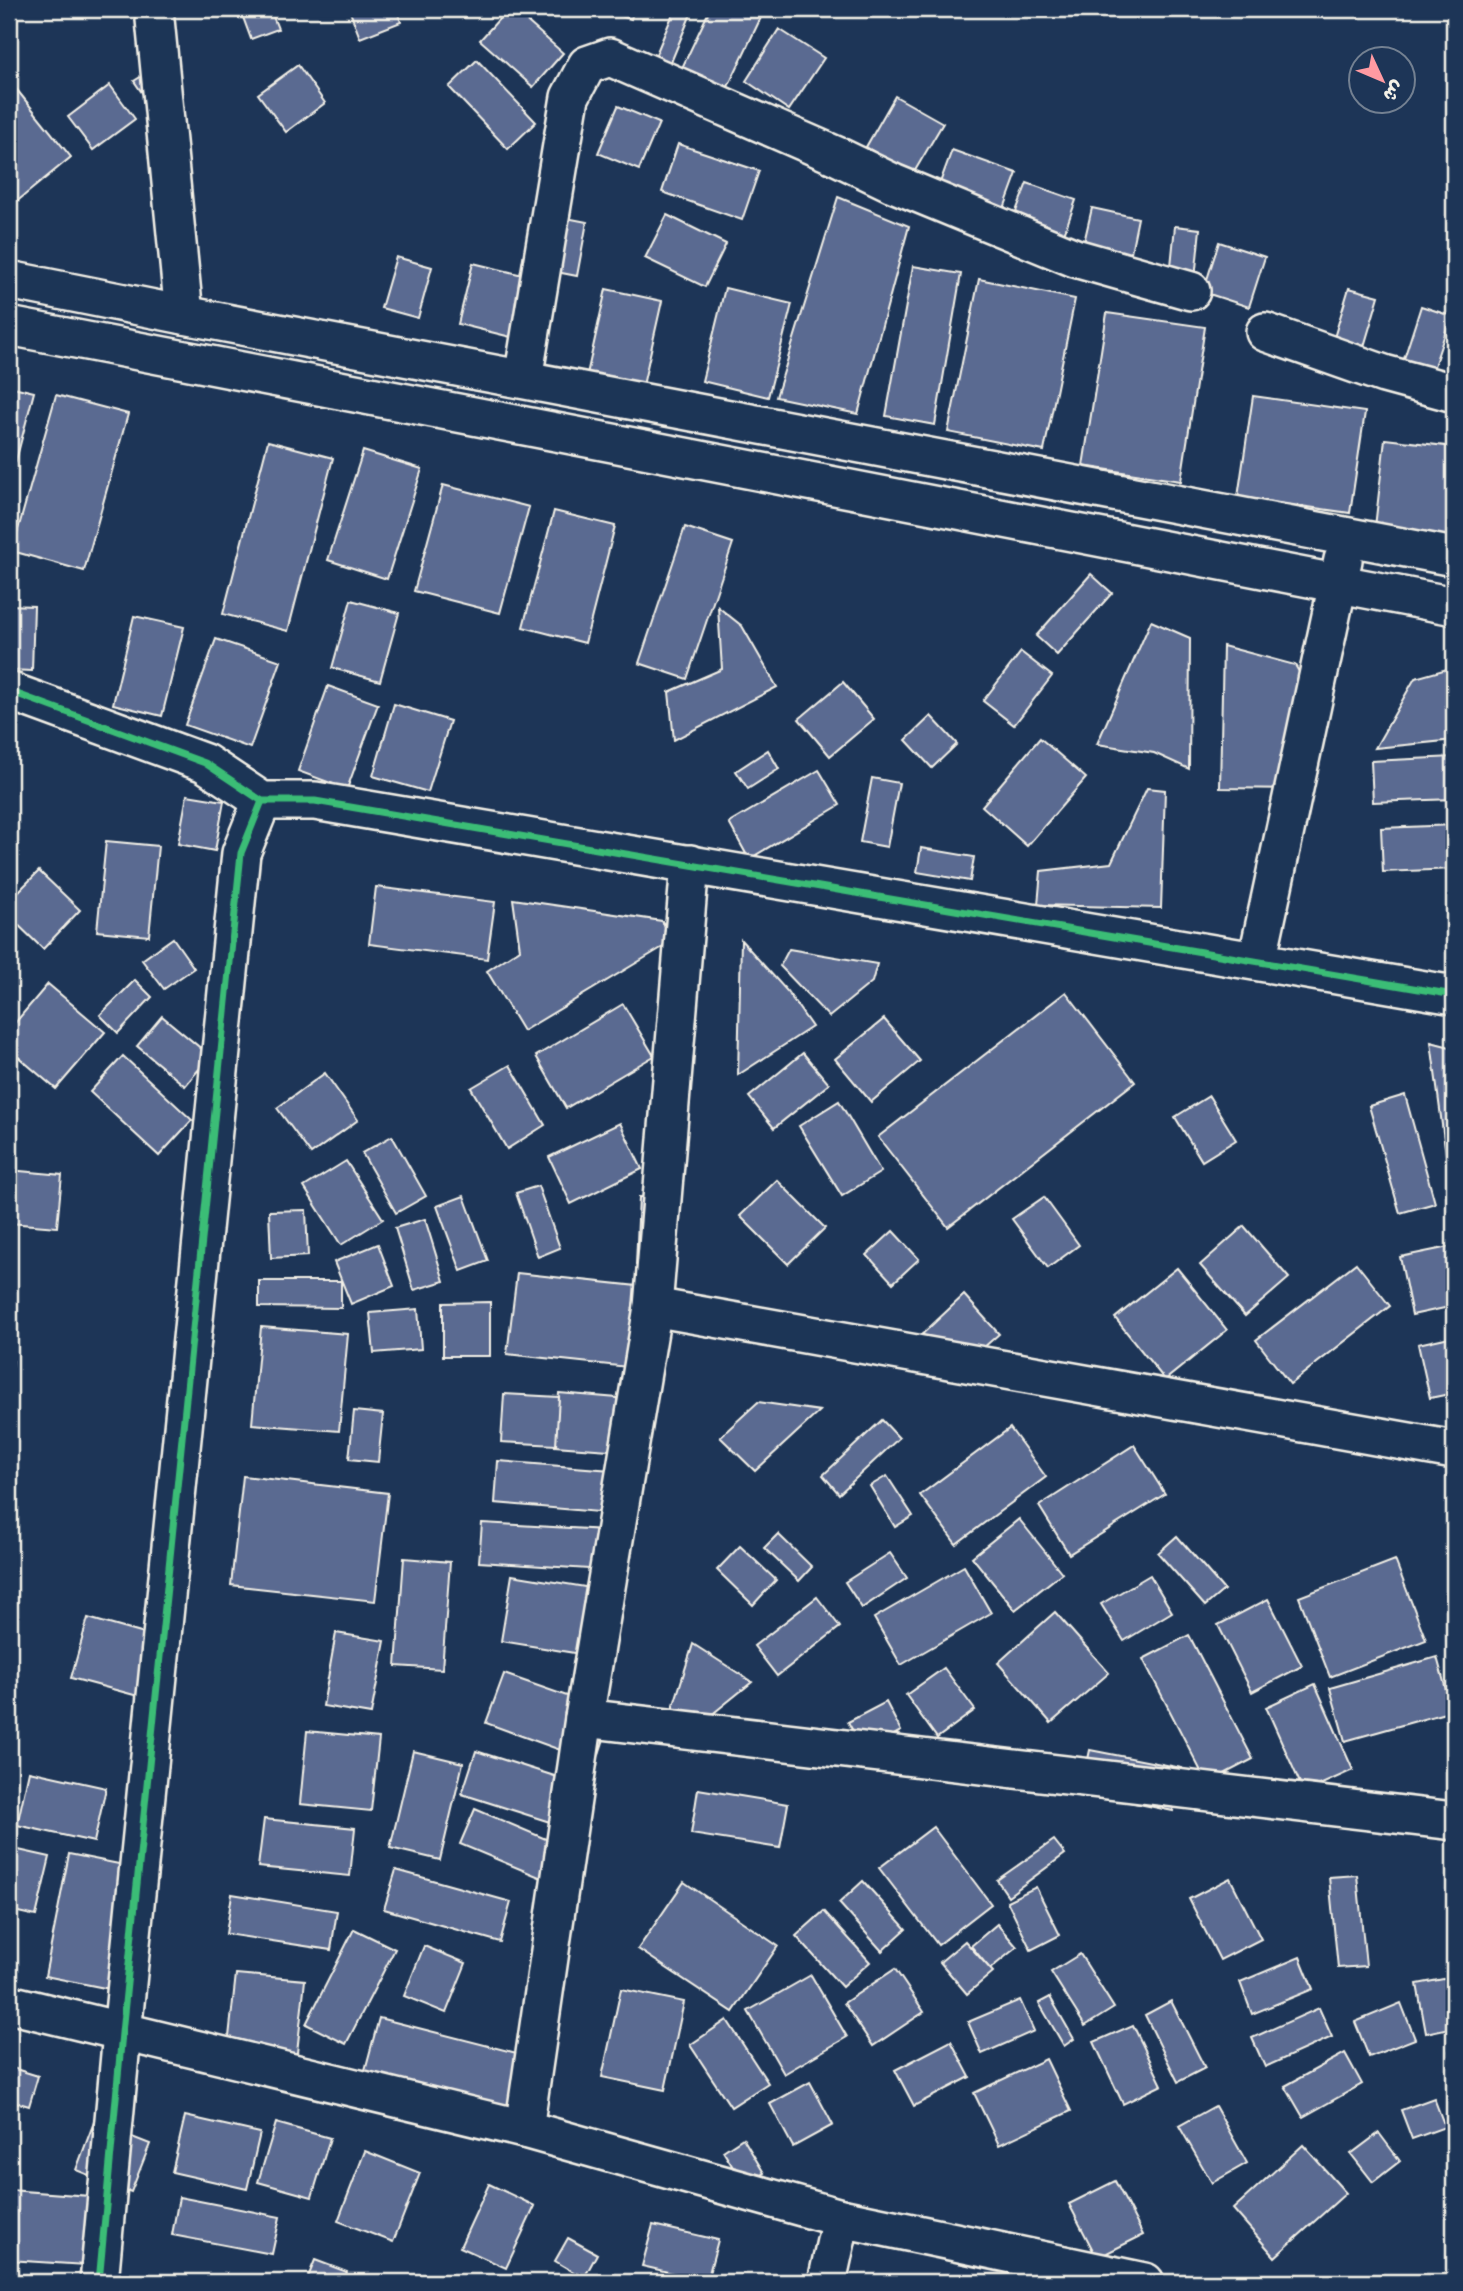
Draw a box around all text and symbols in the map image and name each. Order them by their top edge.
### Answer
north arrow [1348,46,1418,116]
text: ش [1375,72,1411,108]

